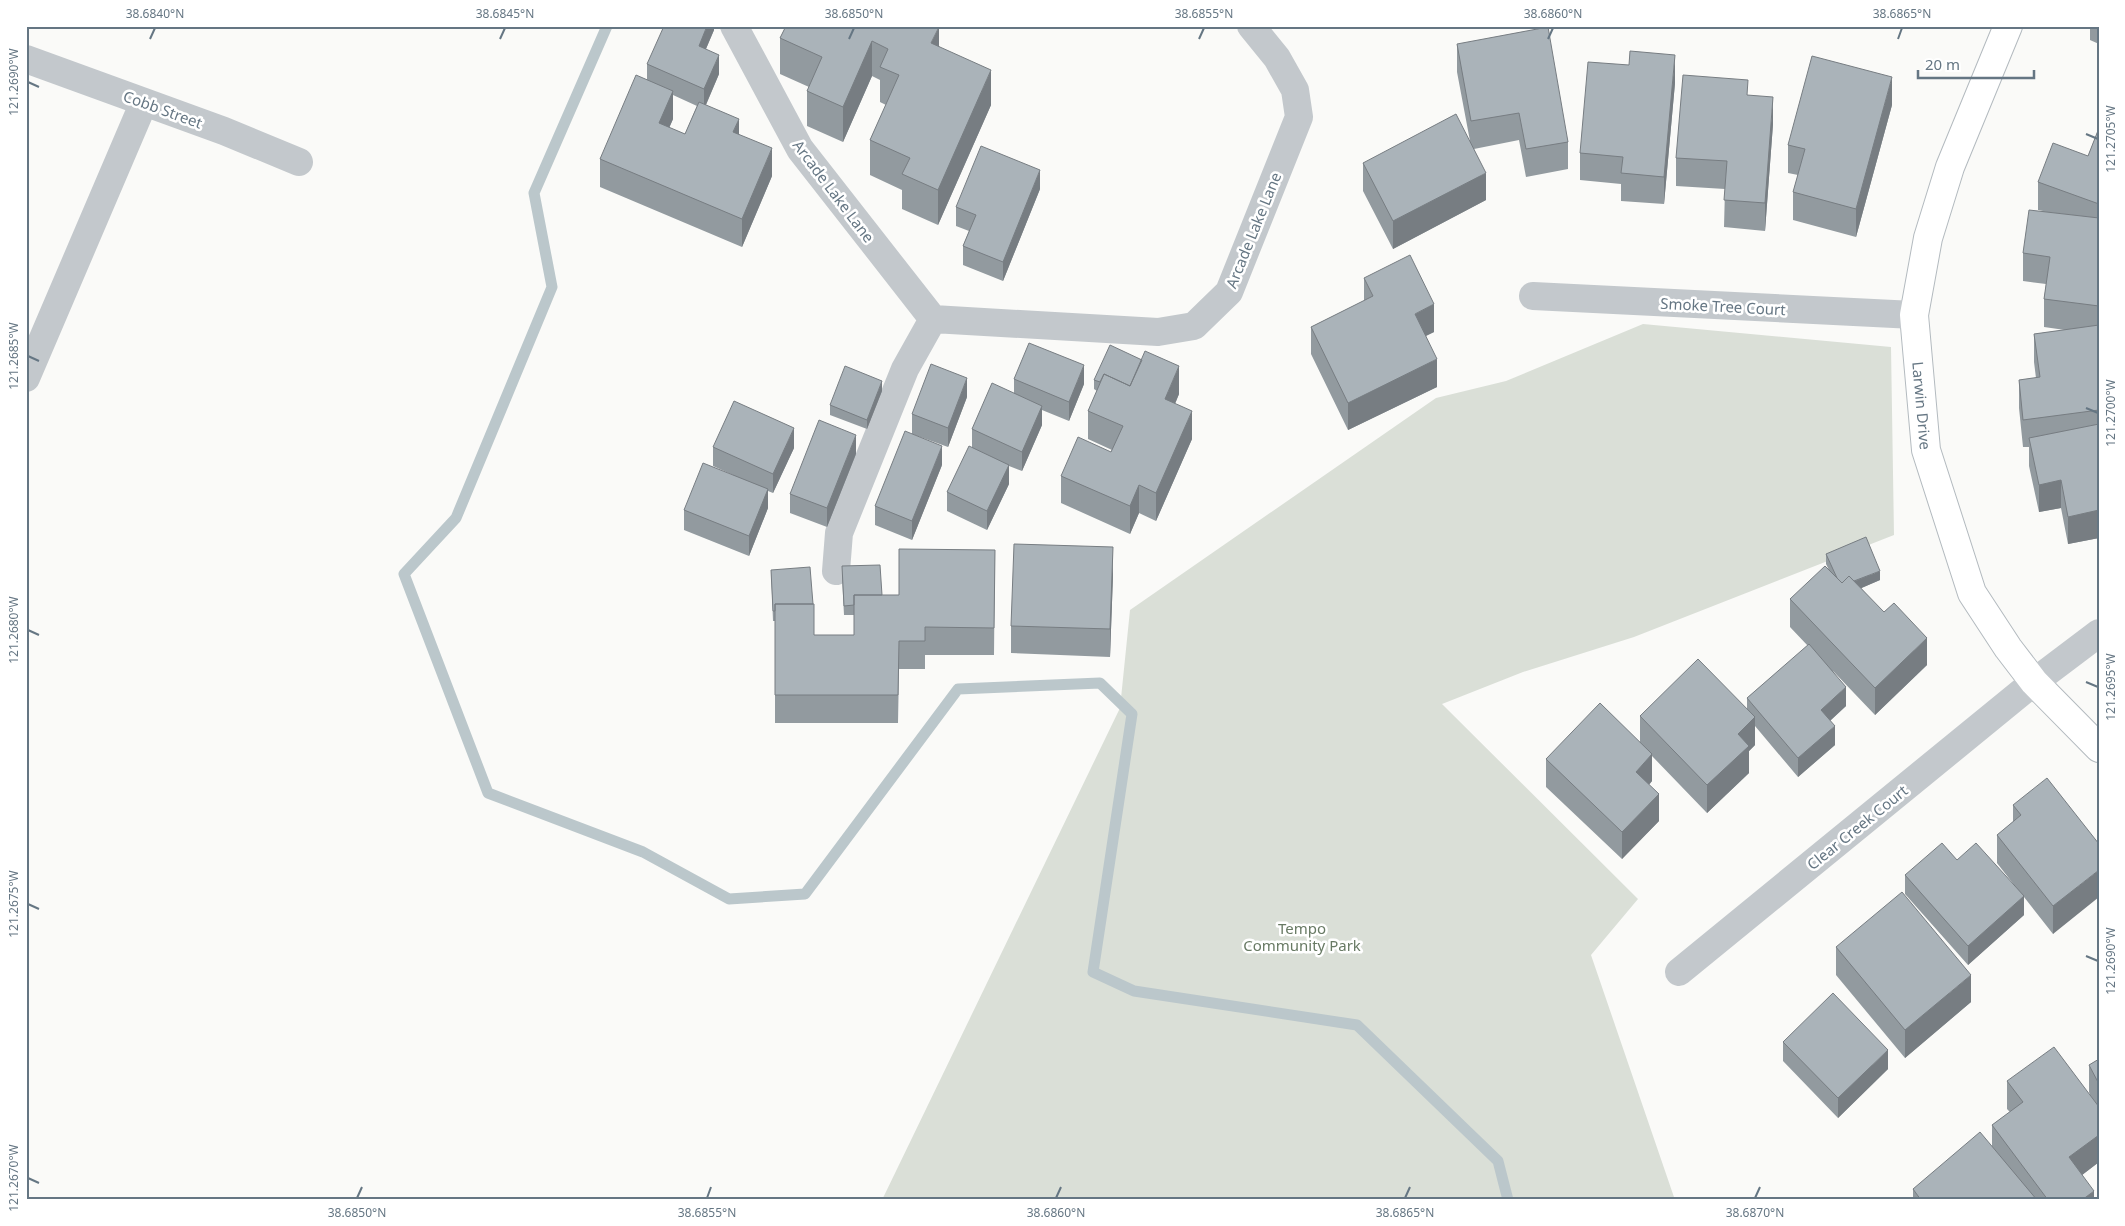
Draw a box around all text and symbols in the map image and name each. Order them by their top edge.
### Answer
text: 38.6840°N [126,5,184,22]
text: 38.6845°N [476,5,534,22]
text: 38.6850°N [825,5,883,22]
text: 38.6855°N [1175,5,1233,22]
text: 38.6860°N [1524,5,1582,22]
text: 38.6865°N [1873,5,1931,22]
text: 121.2690°W [5,48,22,116]
scale bar [1918,48,2034,80]
text: 20 m [1925,54,1960,74]
street label: Cobb Street [121,85,206,133]
text: 121.2705°W [2102,105,2119,173]
street label: Arcade Lake Lane [789,136,879,246]
street label: Arcade Lake Lane [1221,169,1285,291]
street label: Smoke Tree Court [1660,293,1787,319]
text: 121.2685°W [5,322,22,390]
street label: Larwin Drive [1908,361,1936,451]
text: 121.2700°W [2102,379,2119,447]
text: 121.2680°W [5,596,22,664]
text: 121.2695°W [2102,653,2119,721]
street label: Clear Creek Court [1803,780,1912,874]
text: 121.2675°W [5,870,22,938]
park label: Tempo Community Park [1243,918,1361,955]
text: 121.2690°W [2102,927,2119,995]
text: 121.2670°W [5,1144,22,1212]
text: 38.6850°N [328,1204,386,1221]
text: 38.6855°N [678,1204,736,1221]
text: 38.6860°N [1027,1204,1085,1221]
text: 38.6865°N [1376,1204,1434,1221]
text: 38.6870°N [1726,1204,1784,1221]

